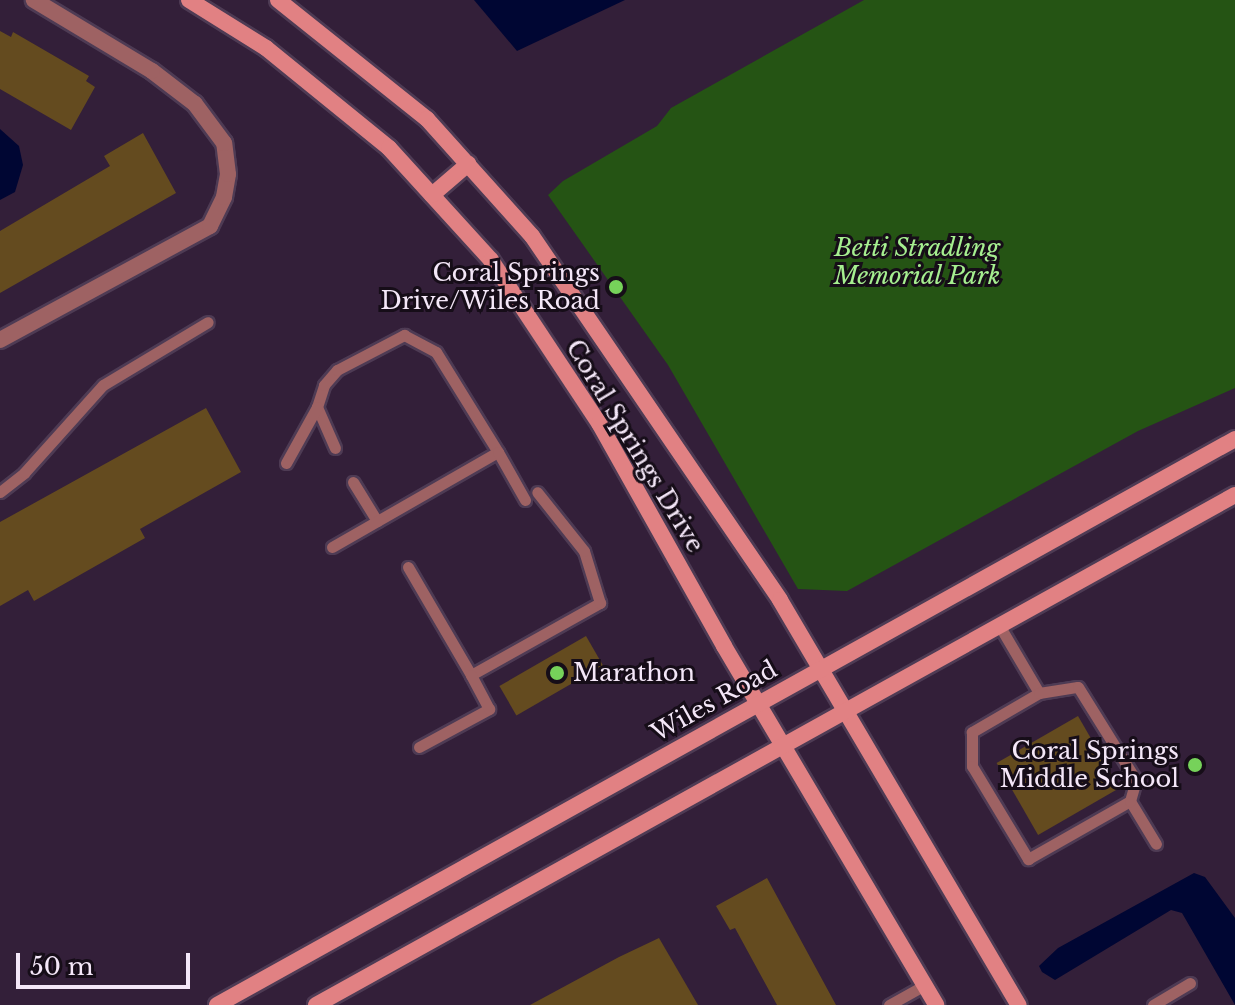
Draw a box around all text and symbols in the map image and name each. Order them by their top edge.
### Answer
park label: Betti Stradling Memorial Park [833,234,1001,290]
place label: Coral Springs Drive/Wiles Road [380,259,600,315]
marker: Coral Springs Drive/Wiles Road [607,278,625,296]
street label: Coral Springs Drive [560,334,710,558]
street label: Wiles Road [646,655,782,747]
place label: Marathon [573,659,695,687]
marker: Marathon [548,664,566,682]
place label: Coral Springs Middle School [1000,737,1179,793]
marker: Coral Springs Middle School [1186,756,1204,774]
scale bar [20,937,194,987]
text: 50 m [30,952,93,981]

